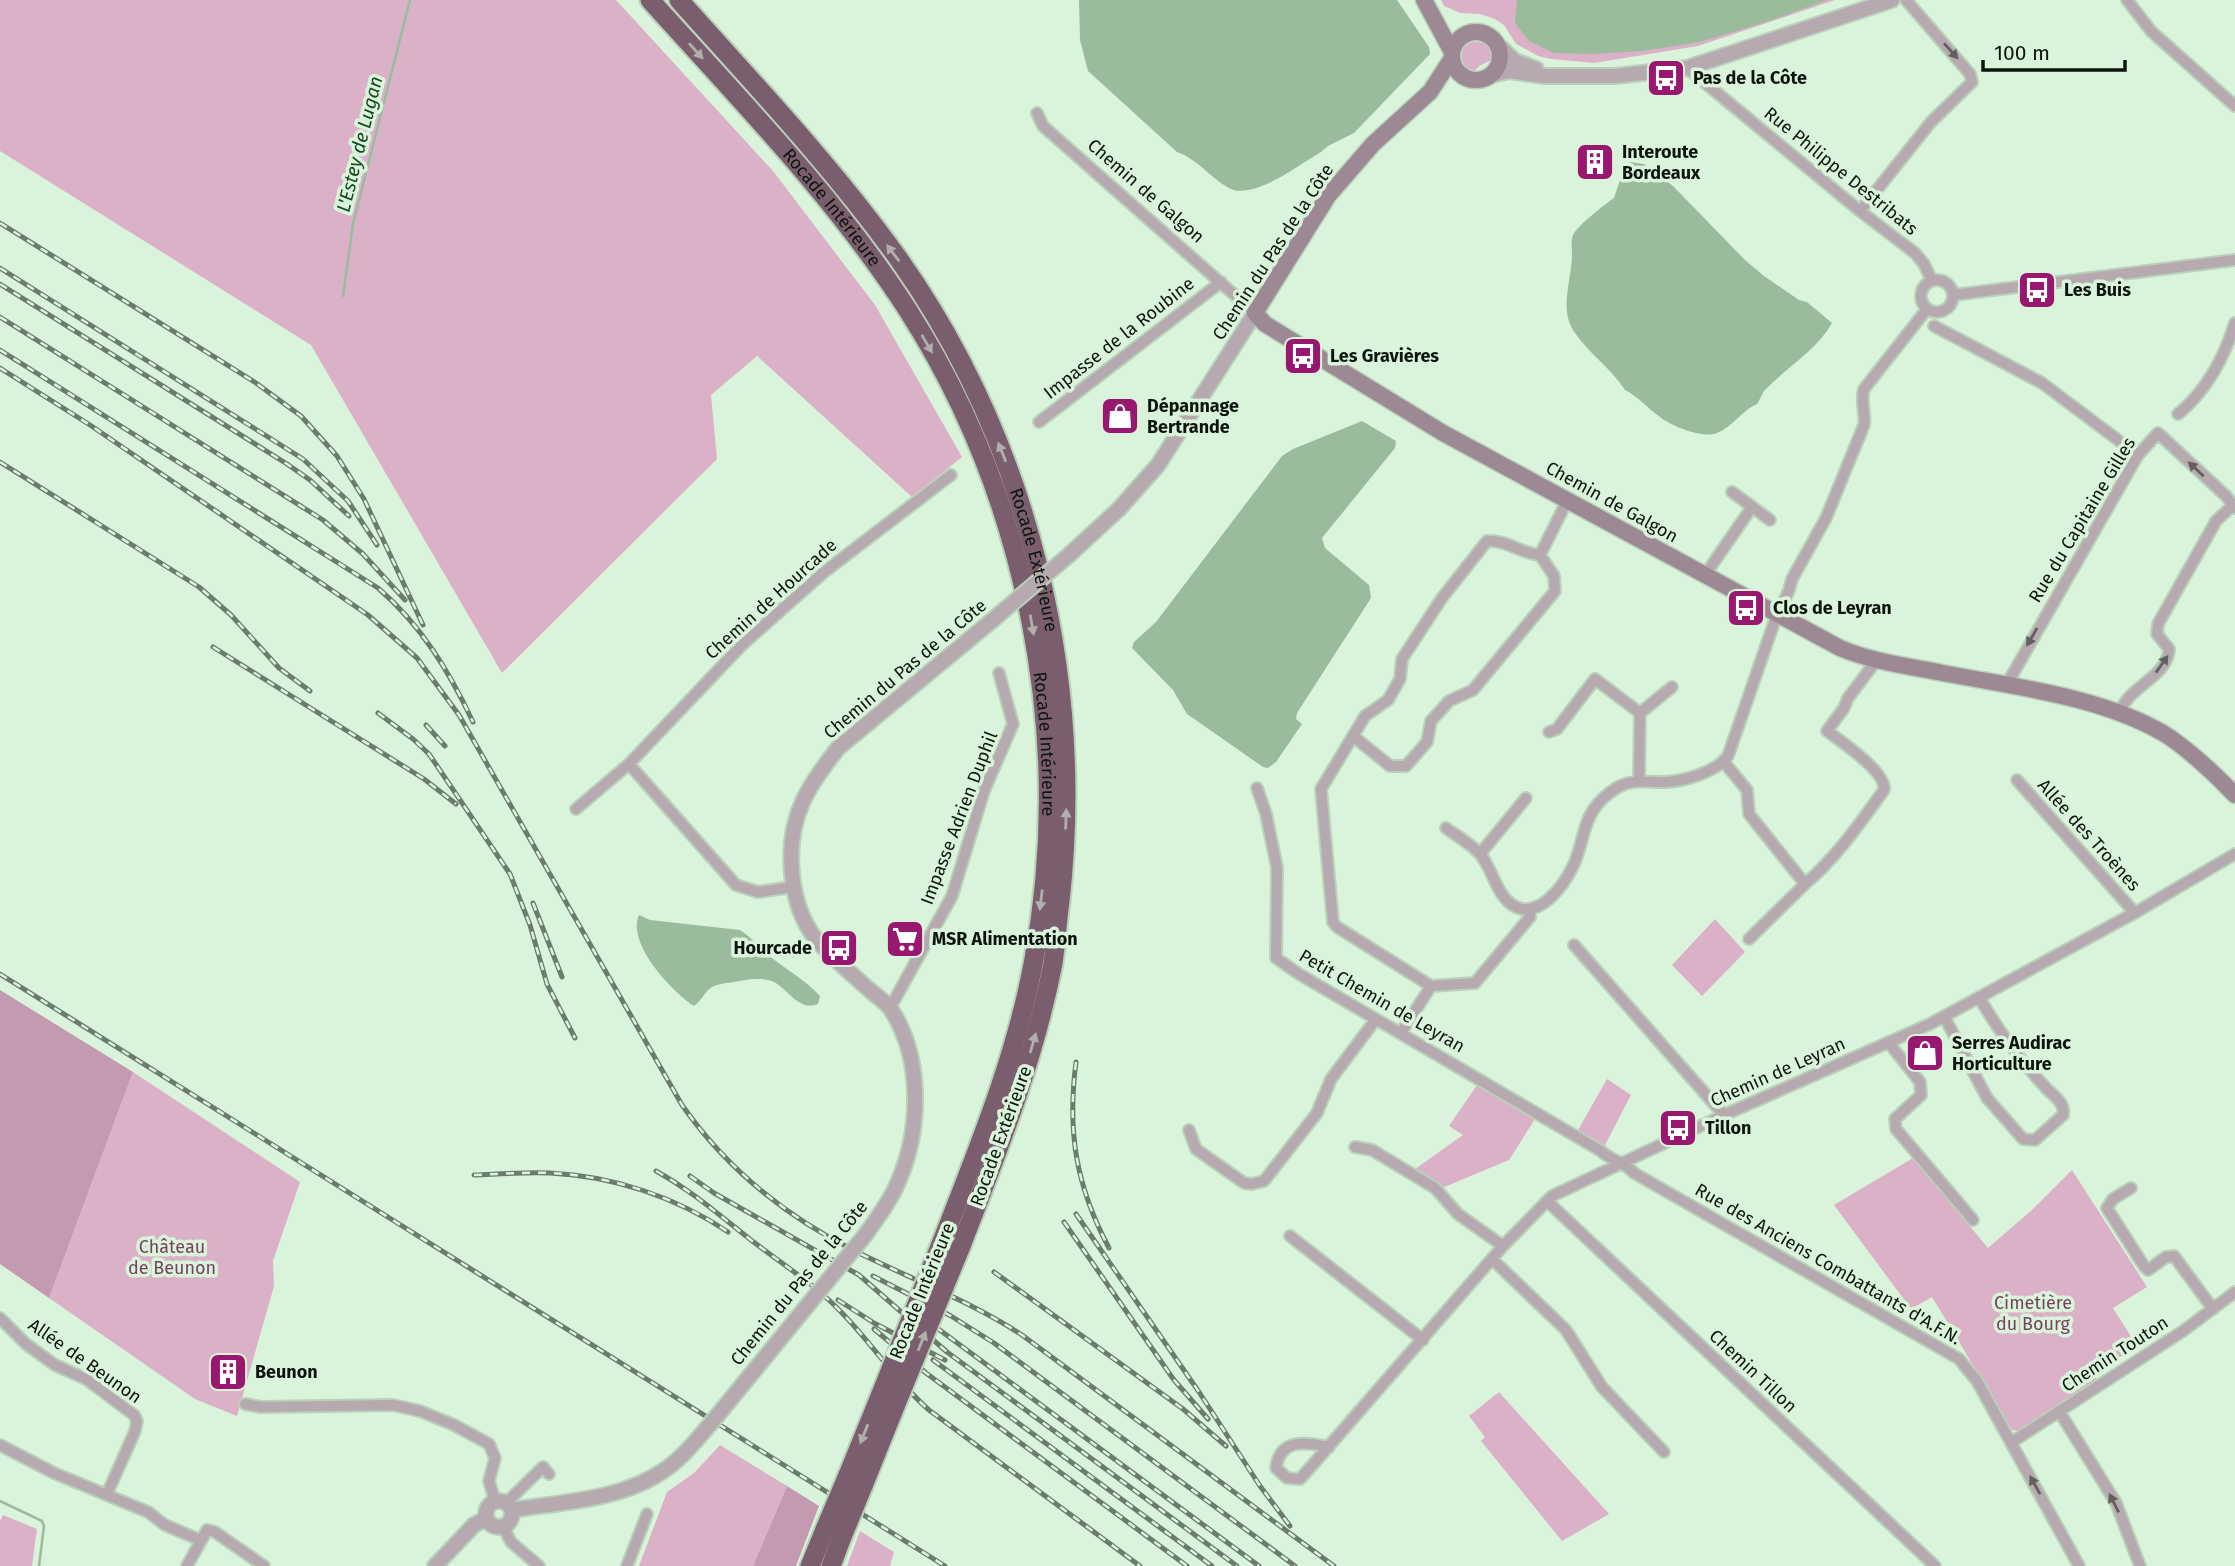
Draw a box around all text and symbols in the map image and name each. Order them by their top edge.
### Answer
scale bar [1983,28,2125,72]
text: 100 m [1994,40,2050,66]
one-way arrow [687,42,703,59]
one-way arrow [1943,42,1959,60]
bus stop icon: Pas de la Côte [1645,57,1687,99]
place label: Pas de la Côte [1693,67,1807,89]
water label: L'Estey de Lugan [331,74,387,214]
street label: Rue Philippe Destribats [1760,102,1922,240]
street label: Chemin de Galgon [1083,134,1209,248]
building icon: Interoute Bordeaux [1574,141,1616,183]
place label: Interoute Bordeaux [1622,141,1701,184]
street label: Rocade Intérieure [778,144,886,271]
street label: Chemin du Pas de la Côte [1208,160,1338,344]
one-way arrow [887,244,901,262]
bus stop icon: Les Buis [2016,269,2058,311]
street label: Impasse de la Roubine [1039,272,1199,404]
place label: Les Buis [2064,279,2131,301]
one-way arrow [921,334,933,354]
bus stop icon: Les Gravières [1282,335,1324,377]
place label: Les Gravières [1330,345,1439,367]
shop icon: Dépannage Bertrande [1099,395,1141,437]
place label: Dépannage Bertrande [1147,395,1239,438]
street label: Rue du Capitaine Gilles [2024,433,2140,607]
one-way arrow [997,441,1008,462]
street label: Chemin de Galgon [1542,457,1682,547]
one-way arrow [2188,461,2205,477]
street label: Rocade Extérieure [1005,485,1062,634]
street label: Chemin de Hourcade [701,534,841,664]
bus stop icon: Clos de Leyran [1725,587,1767,629]
street label: Chemin du Pas de la Côte [819,594,991,744]
place label: Clos de Leyran [1773,597,1892,619]
one-way arrow [1027,614,1038,636]
one-way arrow [2026,627,2038,646]
one-way arrow [2155,654,2169,673]
street label: Rocade Intérieure [1029,670,1059,817]
street label: Impasse Adrien Duphil [916,728,1002,908]
street label: Allée des Troènes [2033,774,2145,896]
one-way arrow [1060,807,1071,829]
one-way arrow [1036,889,1047,911]
supermarket icon: MSR Alimentation [884,918,926,960]
bus stop icon: Hourcade [818,927,860,969]
place label: MSR Alimentation [932,928,1078,950]
place label: Hourcade [733,937,812,959]
street label: Petit Chemin de Leyran [1295,945,1469,1057]
one-way arrow [1029,1032,1039,1053]
street label: Chemin de Leyran [1707,1032,1849,1112]
shop icon: Serres Audirac Horticulture [1904,1032,1946,1074]
place label: Serres Audirac Horticulture [1952,1032,2071,1075]
street label: Rocade Extérieure [965,1063,1037,1209]
bus stop icon: Tillon [1657,1107,1699,1149]
place label: Tillon [1705,1117,1751,1139]
street label: Rue des Anciens Combattants d'A.F.N. [1691,1179,1965,1349]
street label: Chemin du Pas de la Côte [726,1196,872,1370]
street label: Rocade Intérieure [885,1220,959,1362]
park label: Château de Beunon [128,1236,216,1279]
park label: Cimetière du Bourg [1994,1292,2072,1335]
street label: Chemin Touton [2058,1311,2172,1397]
street label: Allée de Beunon [24,1314,146,1408]
street label: Chemin Tillon [1705,1325,1801,1417]
one-way arrow [917,1331,928,1352]
building icon: Beunon [207,1351,249,1393]
place label: Beunon [255,1361,318,1383]
one-way arrow [859,1424,870,1445]
one-way arrow [2029,1475,2041,1494]
one-way arrow [2109,1493,2120,1513]

